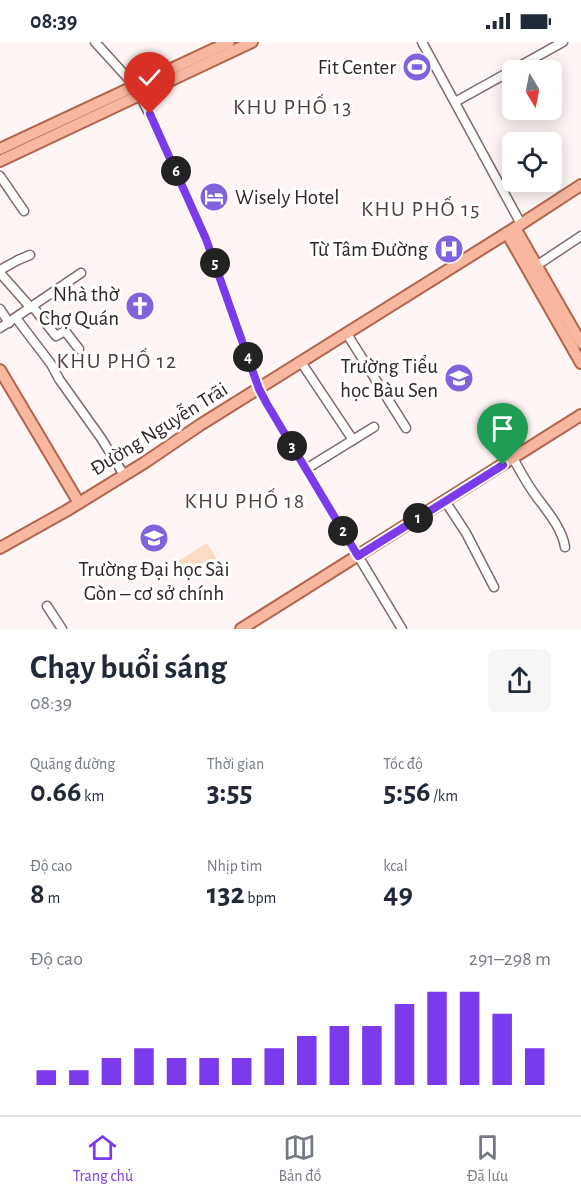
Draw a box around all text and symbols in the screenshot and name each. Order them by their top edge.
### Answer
text: 08:39 [30,10,77,32]
sports icon: Fit Center [401,51,433,83]
pin [124,52,175,114]
place label: Fit Center [318,57,396,78]
north arrow [502,60,562,120]
map controls [502,60,562,192]
icon: check [133,61,166,94]
district label: KHU PHỐ 13 [233,93,353,118]
button: locate [502,132,562,192]
pin: 6 [161,156,191,186]
text: 6 [172,163,180,179]
hotel icon: Wisely Hotel [198,181,230,213]
place label: Wisely Hotel [235,187,339,208]
district label: KHU PHỐ 15 [361,195,481,220]
hospital icon: Từ Tâm Đường [433,233,465,265]
place label: Từ Tâm Đường [309,239,429,260]
pin: 5 [200,248,230,278]
text: 5 [212,255,218,271]
place label: Nhà thờ Chợ Quán [39,284,120,329]
church icon: Nhà thờ Chợ Quán [124,290,156,322]
pin: 4 [233,342,263,372]
district label: KHU PHỐ 12 [57,347,177,372]
text: 4 [244,349,252,365]
place label: Trường Tiểu học Bàu Sen [340,355,438,401]
school or university icon: Trường Tiểu học Bàu Sen [443,362,475,394]
street label: Đường Nguyễn Trãi [86,377,231,480]
pin [477,403,528,465]
icon: arrive [486,412,519,445]
pin: 3 [277,431,307,461]
text: 3 [289,438,295,454]
district label: KHU PHỐ 18 [184,487,306,512]
pin: 1 [403,503,433,533]
text: 1 [415,510,421,526]
pin: 2 [328,516,358,546]
school or university icon: Trường Đại học Sài Gòn – cơ sở chính [138,522,170,554]
text: 2 [339,523,347,539]
place label: Trường Đại học Sài Gòn – cơ sở chính [78,559,230,604]
button: share [488,649,551,712]
text: Chạy buổi sáng [30,652,227,685]
text: 08:39 [30,693,72,713]
text: Quãng đường [30,756,115,772]
text: Thời gian [207,756,264,772]
text: Tốc độ [383,756,423,772]
text: 0.66 [30,777,81,807]
text: 3:55 [207,777,252,807]
text: 5:56 [383,777,431,807]
text: km [81,788,104,804]
text: /km [431,788,458,804]
text: Độ cao [30,858,72,874]
text: Nhịp tim [207,858,262,874]
text: kcal [383,858,408,874]
text: 8 [30,879,45,909]
text: 132 [207,879,245,909]
text: 49 [383,879,413,909]
text: m [45,890,60,906]
text: bpm [245,890,276,906]
text: Độ cao [30,949,83,969]
text: 291–298 m [469,949,551,969]
tab: Trang chủ [73,1131,133,1186]
tab: Bản đồ [279,1131,321,1186]
tab: Đã lưu [467,1131,508,1186]

